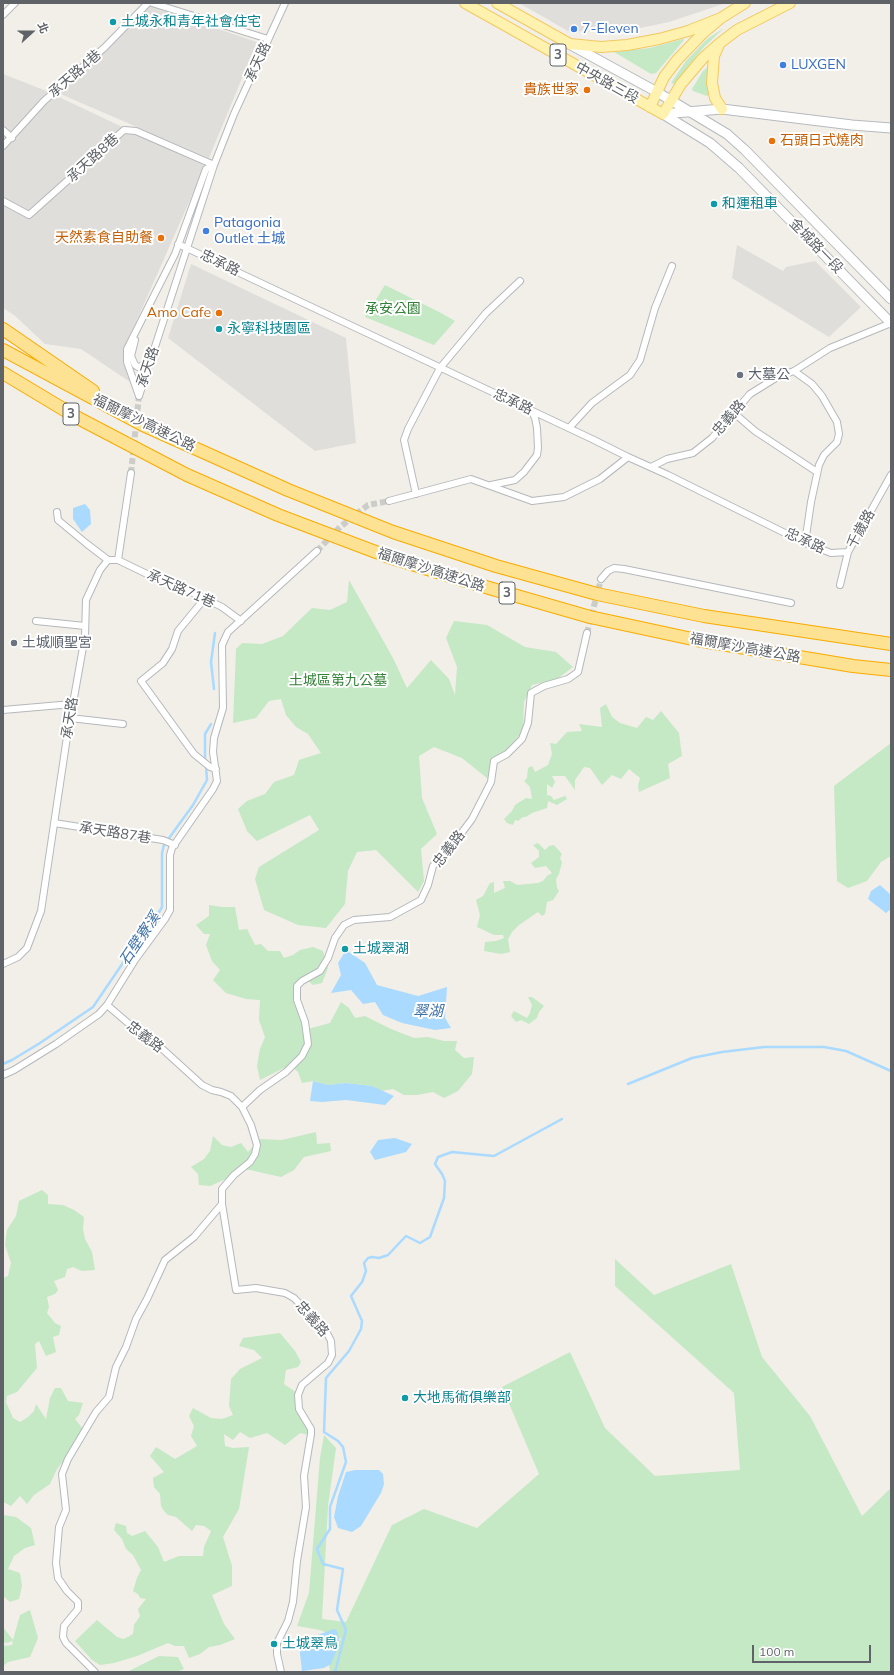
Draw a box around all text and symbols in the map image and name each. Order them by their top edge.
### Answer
north arrow [12,12,52,52]
place label: 土城永和青年社會住宅 [121,14,261,30]
marker: 土城永和青年社會住宅 [108,17,118,27]
text: 北 [35,20,52,35]
place label: 7-Eleven [582,21,639,37]
marker: 7-Eleven [569,24,579,34]
street label: 承天路 [242,39,274,85]
road number: 3 [550,44,566,66]
street label: 承天路4巷 [45,47,105,101]
place label: LUXGEN [791,57,846,73]
street label: 中央路三段 [572,59,642,107]
marker: LUXGEN [778,60,788,70]
place label: 貴族世家 [523,82,579,98]
marker: 貴族世家 [582,85,592,95]
street label: 承天路8巷 [63,130,123,186]
place label: 石頭日式燒肉 [780,133,864,149]
marker: 石頭日式燒肉 [767,136,777,146]
place label: 和運租車 [722,196,778,212]
marker: 和運租車 [709,199,719,209]
place label: Patagonia Outlet 土城 [214,215,285,248]
street label: 金城路一段 [786,215,846,277]
marker: Patagonia Outlet 土城 [201,226,211,236]
place label: 天然素食自助餐 [55,230,153,246]
marker: 天然素食自助餐 [156,233,166,243]
street label: 忠承路 [197,246,243,280]
park label: 承安公園 [365,301,421,317]
place label: Amo Cafe [147,305,211,321]
marker: Amo Cafe [214,308,224,318]
place label: 永寧科技園區 [227,321,311,337]
marker: 永寧科技園區 [214,324,224,334]
street label: 承天路 [134,344,162,390]
place label: 大墓公 [748,367,790,383]
marker: 大墓公 [735,370,745,380]
street label: 忠承路 [490,386,536,418]
street label: 福爾摩沙高速公路 [90,391,198,455]
street label: 忠義路 [709,397,749,439]
road number: 3 [63,403,79,425]
street label: 千歲路 [843,507,879,551]
street label: 忠承路 [782,525,828,557]
street label: 福爾摩沙高速公路 [375,545,487,595]
street label: 承天路71巷 [144,567,218,611]
road number: 3 [499,582,515,604]
street label: 福爾摩沙高速公路 [688,630,802,666]
place label: 土城順聖宮 [22,635,92,651]
marker: 土城順聖宮 [9,638,19,648]
park label: 土城區第九公墓 [289,673,387,689]
street label: 承天路 [58,696,82,740]
street label: 承天路87巷 [78,819,152,847]
street label: 忠義路 [429,827,469,871]
water label: 石壁寮溪 [116,909,164,969]
place label: 土城翠湖 [353,941,409,957]
marker: 土城翠湖 [340,944,350,954]
water label: 翠湖 [413,1002,443,1020]
street label: 忠義路 [123,1018,167,1056]
street label: 忠義路 [292,1298,332,1340]
place label: 大地馬術俱樂部 [413,1390,511,1406]
marker: 大地馬術俱樂部 [400,1393,410,1403]
place label: 土城翠鳥 [282,1636,338,1652]
scale bar [754,1637,873,1663]
marker: 土城翠鳥 [269,1639,279,1649]
text: 100 m [759,1644,794,1659]

